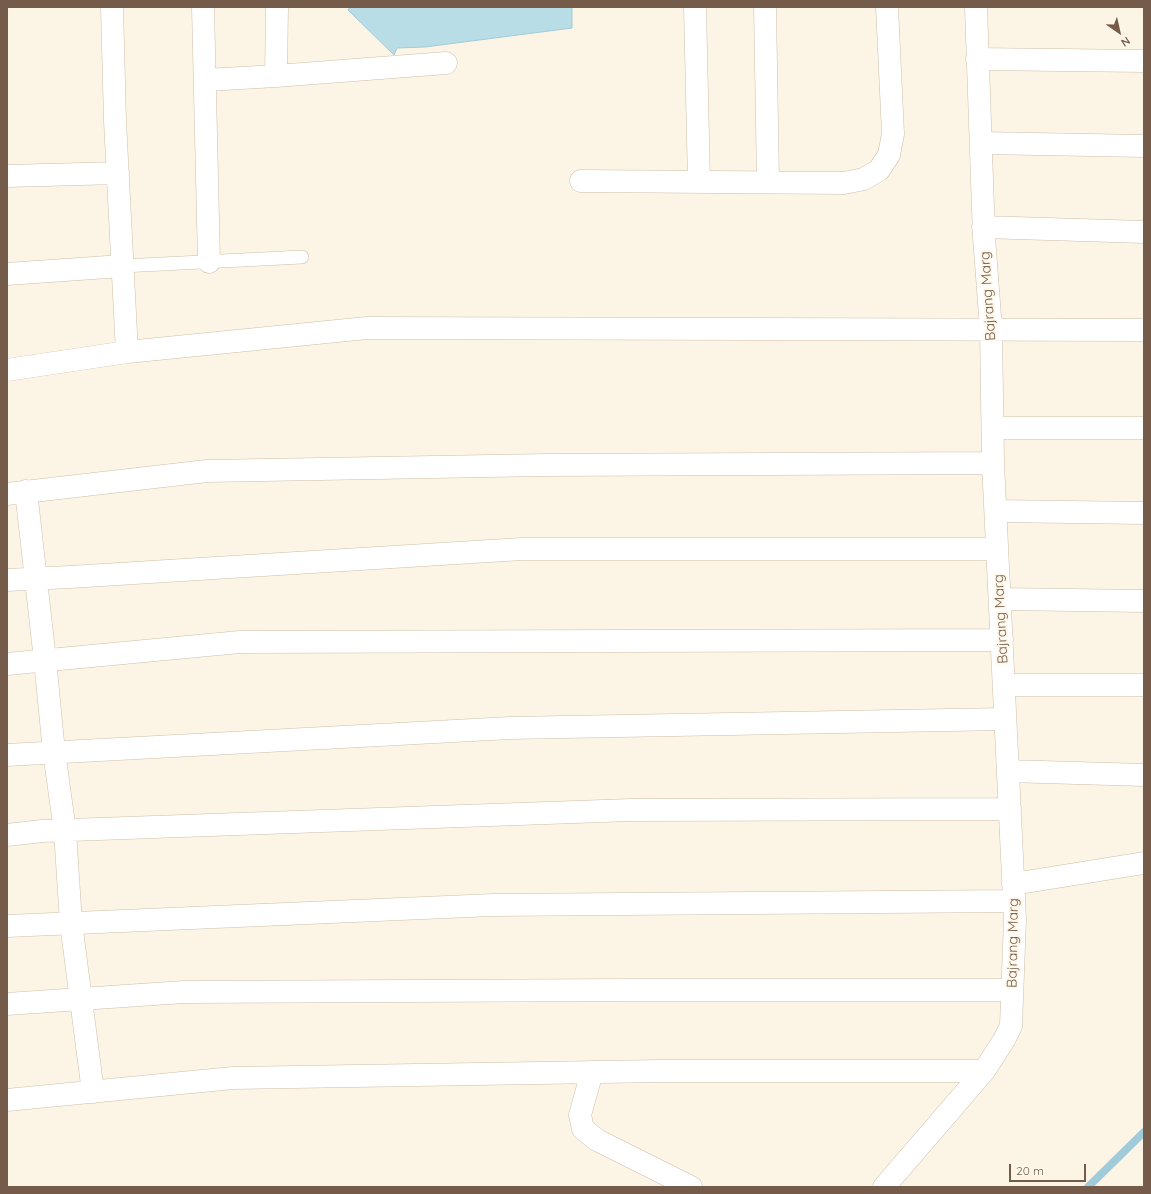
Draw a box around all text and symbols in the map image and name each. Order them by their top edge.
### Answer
north arrow [1099,12,1139,52]
text: N [1118,34,1133,50]
street label: Bajrang Marg [976,251,1000,341]
street label: Bajrang Marg [990,574,1012,664]
street label: Bajrang Marg [1004,898,1022,988]
scale bar [1011,1156,1088,1182]
text: 20 m [1016,1163,1044,1178]

